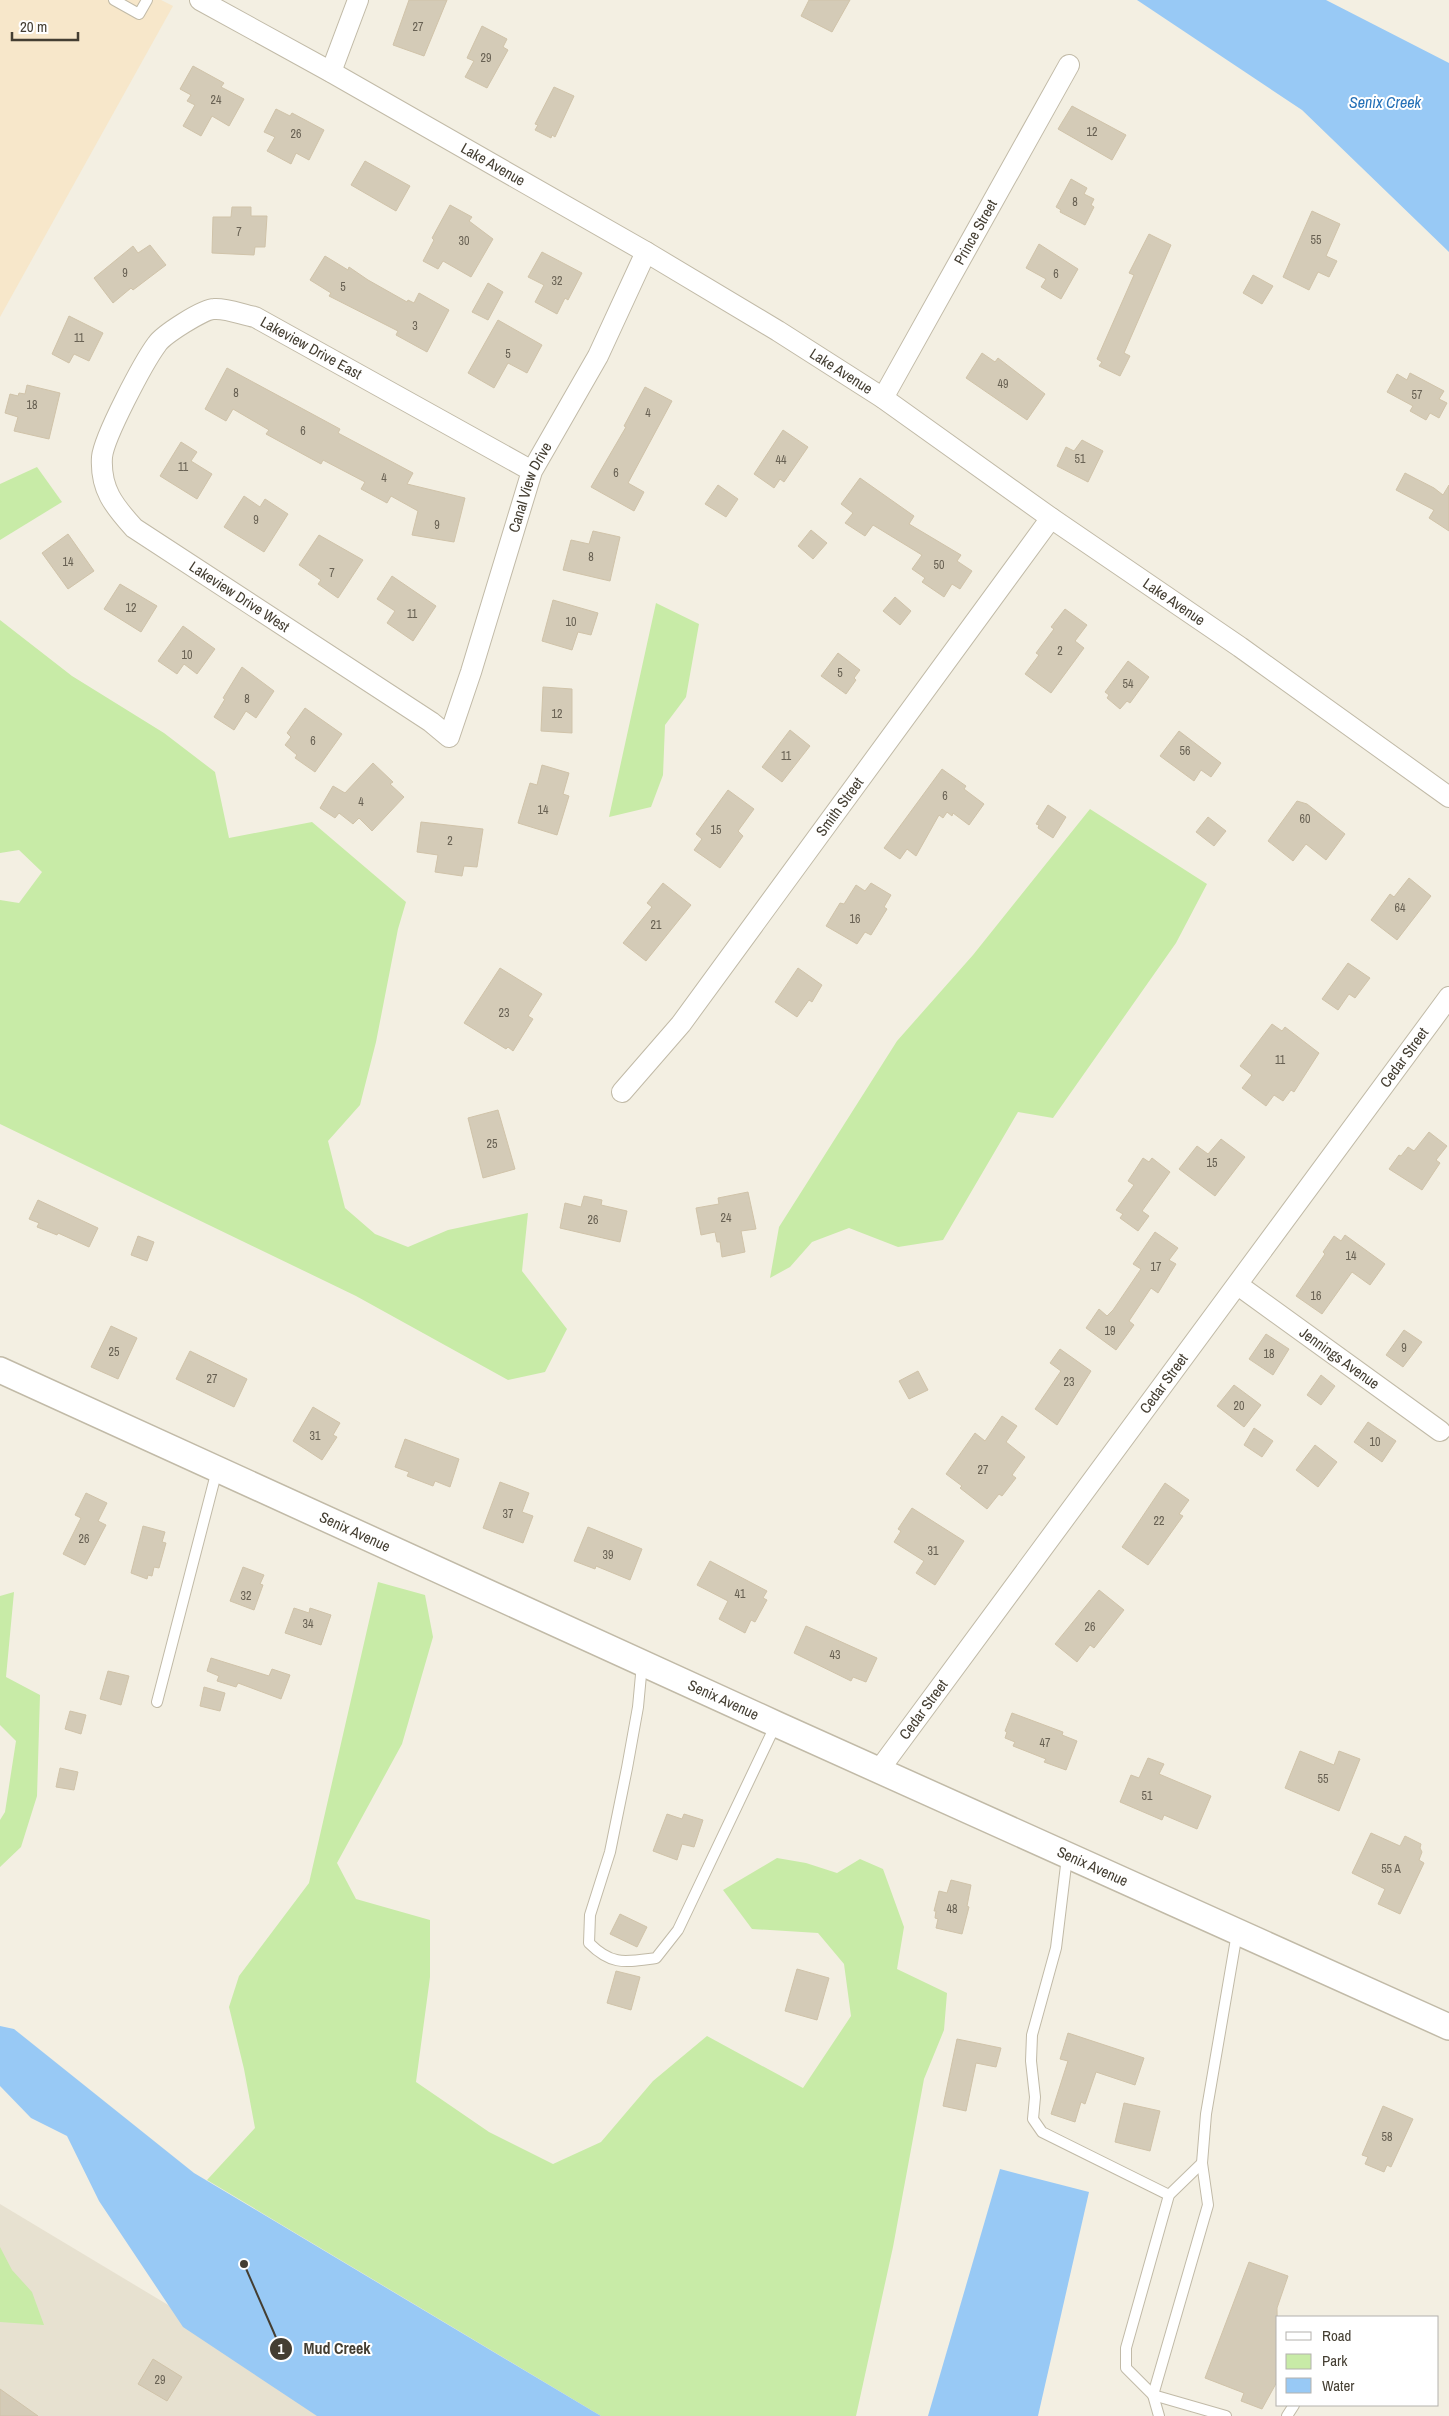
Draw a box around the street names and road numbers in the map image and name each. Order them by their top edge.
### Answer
street label: Lake Avenue [457,137,529,191]
street label: Prince Street [949,195,1002,268]
street label: Lakeview Drive East [257,311,366,384]
street label: Lake Avenue [806,343,877,399]
street label: Canal View Drive [503,438,557,535]
street label: Lakeview Drive West [185,556,294,637]
street label: Lake Avenue [1139,573,1210,630]
street label: Smith Street [811,772,868,840]
street label: Cedar Street [1375,1023,1433,1092]
street label: Jennings Avenue [1295,1322,1384,1394]
street label: Cedar Street [1134,1349,1193,1418]
street label: Senix Avenue [316,1506,394,1557]
street label: Senix Avenue [685,1674,762,1725]
street label: Cedar Street [894,1675,953,1744]
street label: Senix Avenue [1054,1841,1132,1891]

